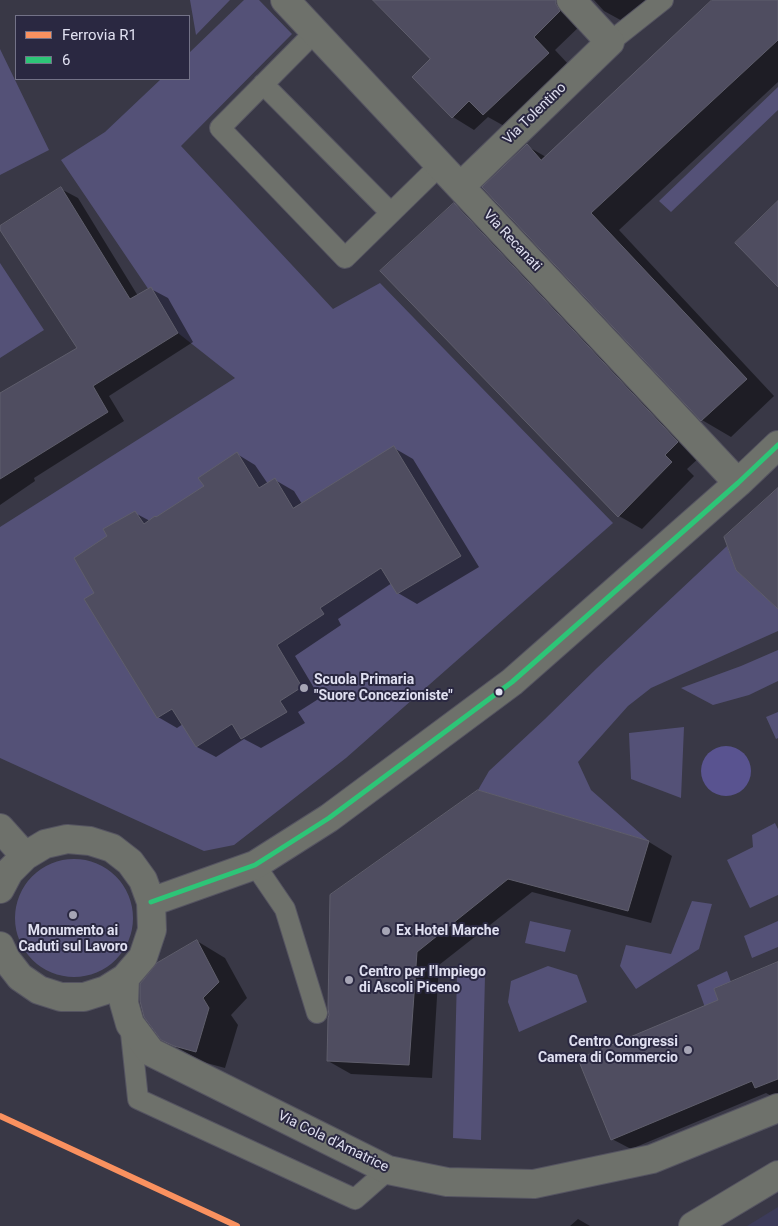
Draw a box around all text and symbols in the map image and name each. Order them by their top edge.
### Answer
legend [15,15,190,80]
text: Ferrovia R1 [62,26,137,44]
text: 6 [62,51,70,69]
street label: Via Tolentino [500,80,570,148]
street label: Via Recanati [479,207,545,275]
place label: Scuola Primaria "Suore Concezioniste" [314,672,453,704]
marker: Scuola Primaria "Suore Concezioniste" [298,682,310,694]
unlabelled marker [494,687,504,697]
marker: Monumento ai Caduti sul Lavoro [67,909,79,921]
place label: Monumento ai Caduti sul Lavoro [18,923,128,956]
place label: Ex Hotel Marche [396,923,499,939]
marker: Ex Hotel Marche [380,925,392,937]
place label: Centro per l'Impiego di Ascoli Piceno [359,964,486,996]
marker: Centro per l'Impiego di Ascoli Piceno [343,974,355,986]
place label: Centro Congressi Camera di Commercio [538,1034,678,1066]
marker: Centro Congressi Camera di Commercio [682,1044,694,1056]
street label: Via Cola d'Amatrice [275,1108,391,1176]

